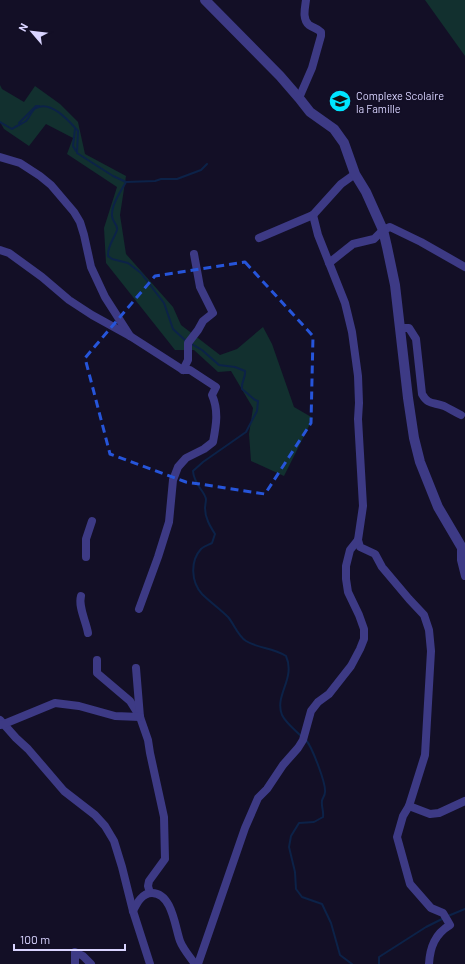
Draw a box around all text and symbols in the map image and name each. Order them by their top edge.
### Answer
north arrow [12,12,52,52]
text: N [15,21,30,33]
school or university icon: Complexe Scolaire la Famille [327,88,353,114]
place label: Complexe Scolaire la Famille [356,89,444,115]
scale bar [14,926,125,952]
text: 100 m [20,932,50,946]

